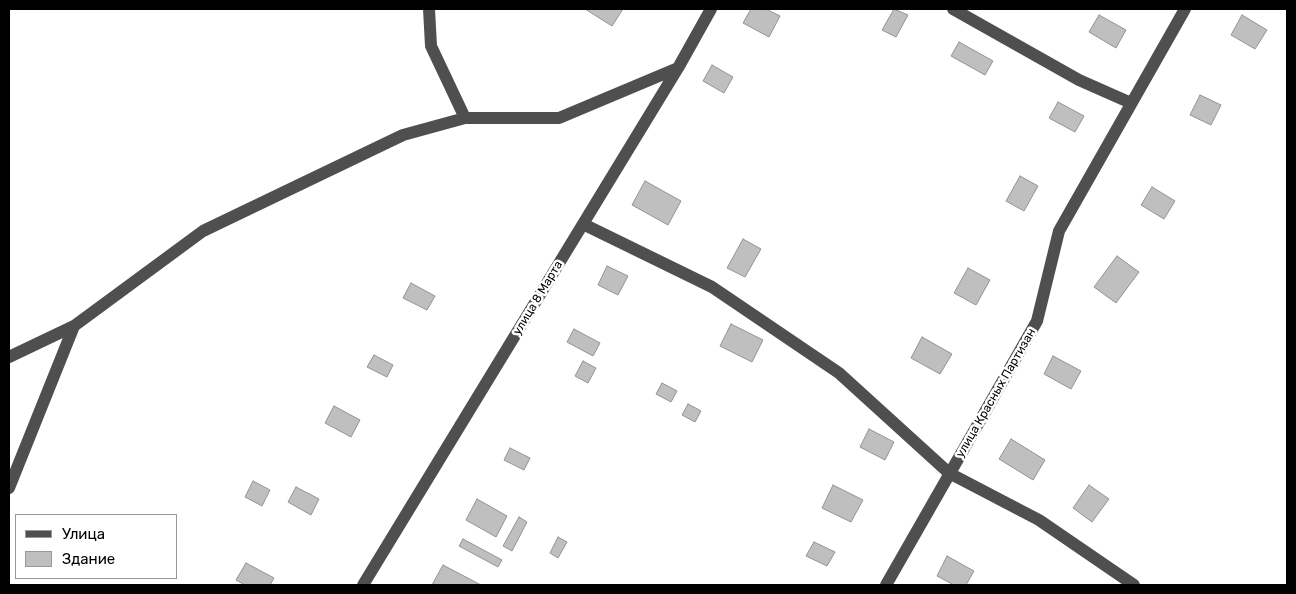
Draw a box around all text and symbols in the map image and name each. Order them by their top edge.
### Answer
street label: улица 8 Марта [510,258,566,338]
street label: улица Красных Партизан [953,326,1039,460]
legend [15,514,178,579]
text: Улица [62,525,105,543]
text: Здание [62,550,115,568]

